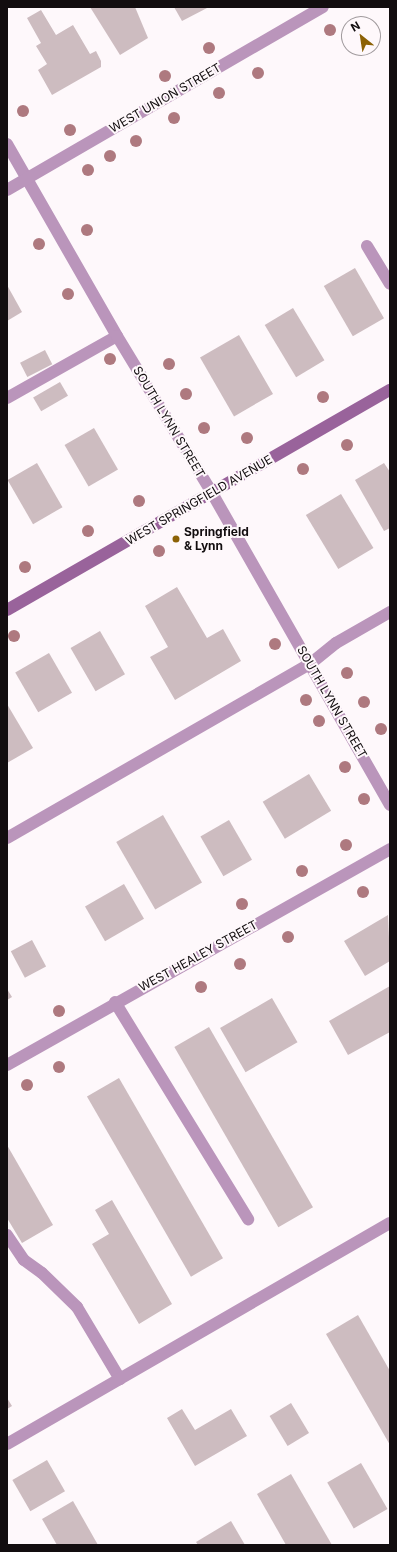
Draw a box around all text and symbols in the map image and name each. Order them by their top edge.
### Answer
north arrow [341,16,381,56]
text: N [348,18,363,35]
street label: WEST UNION STREET [107,60,223,136]
street label: SOUTH LYNN STREET [130,364,208,480]
street label: WEST SPRINGFIELD AVENUE [123,452,275,548]
place label: Springfield & Lynn [184,525,249,553]
marker: Springfield & Lynn [171,534,181,544]
street label: SOUTH LYNN STREET [294,643,370,761]
street label: WEST HEALEY STREET [136,917,260,995]

